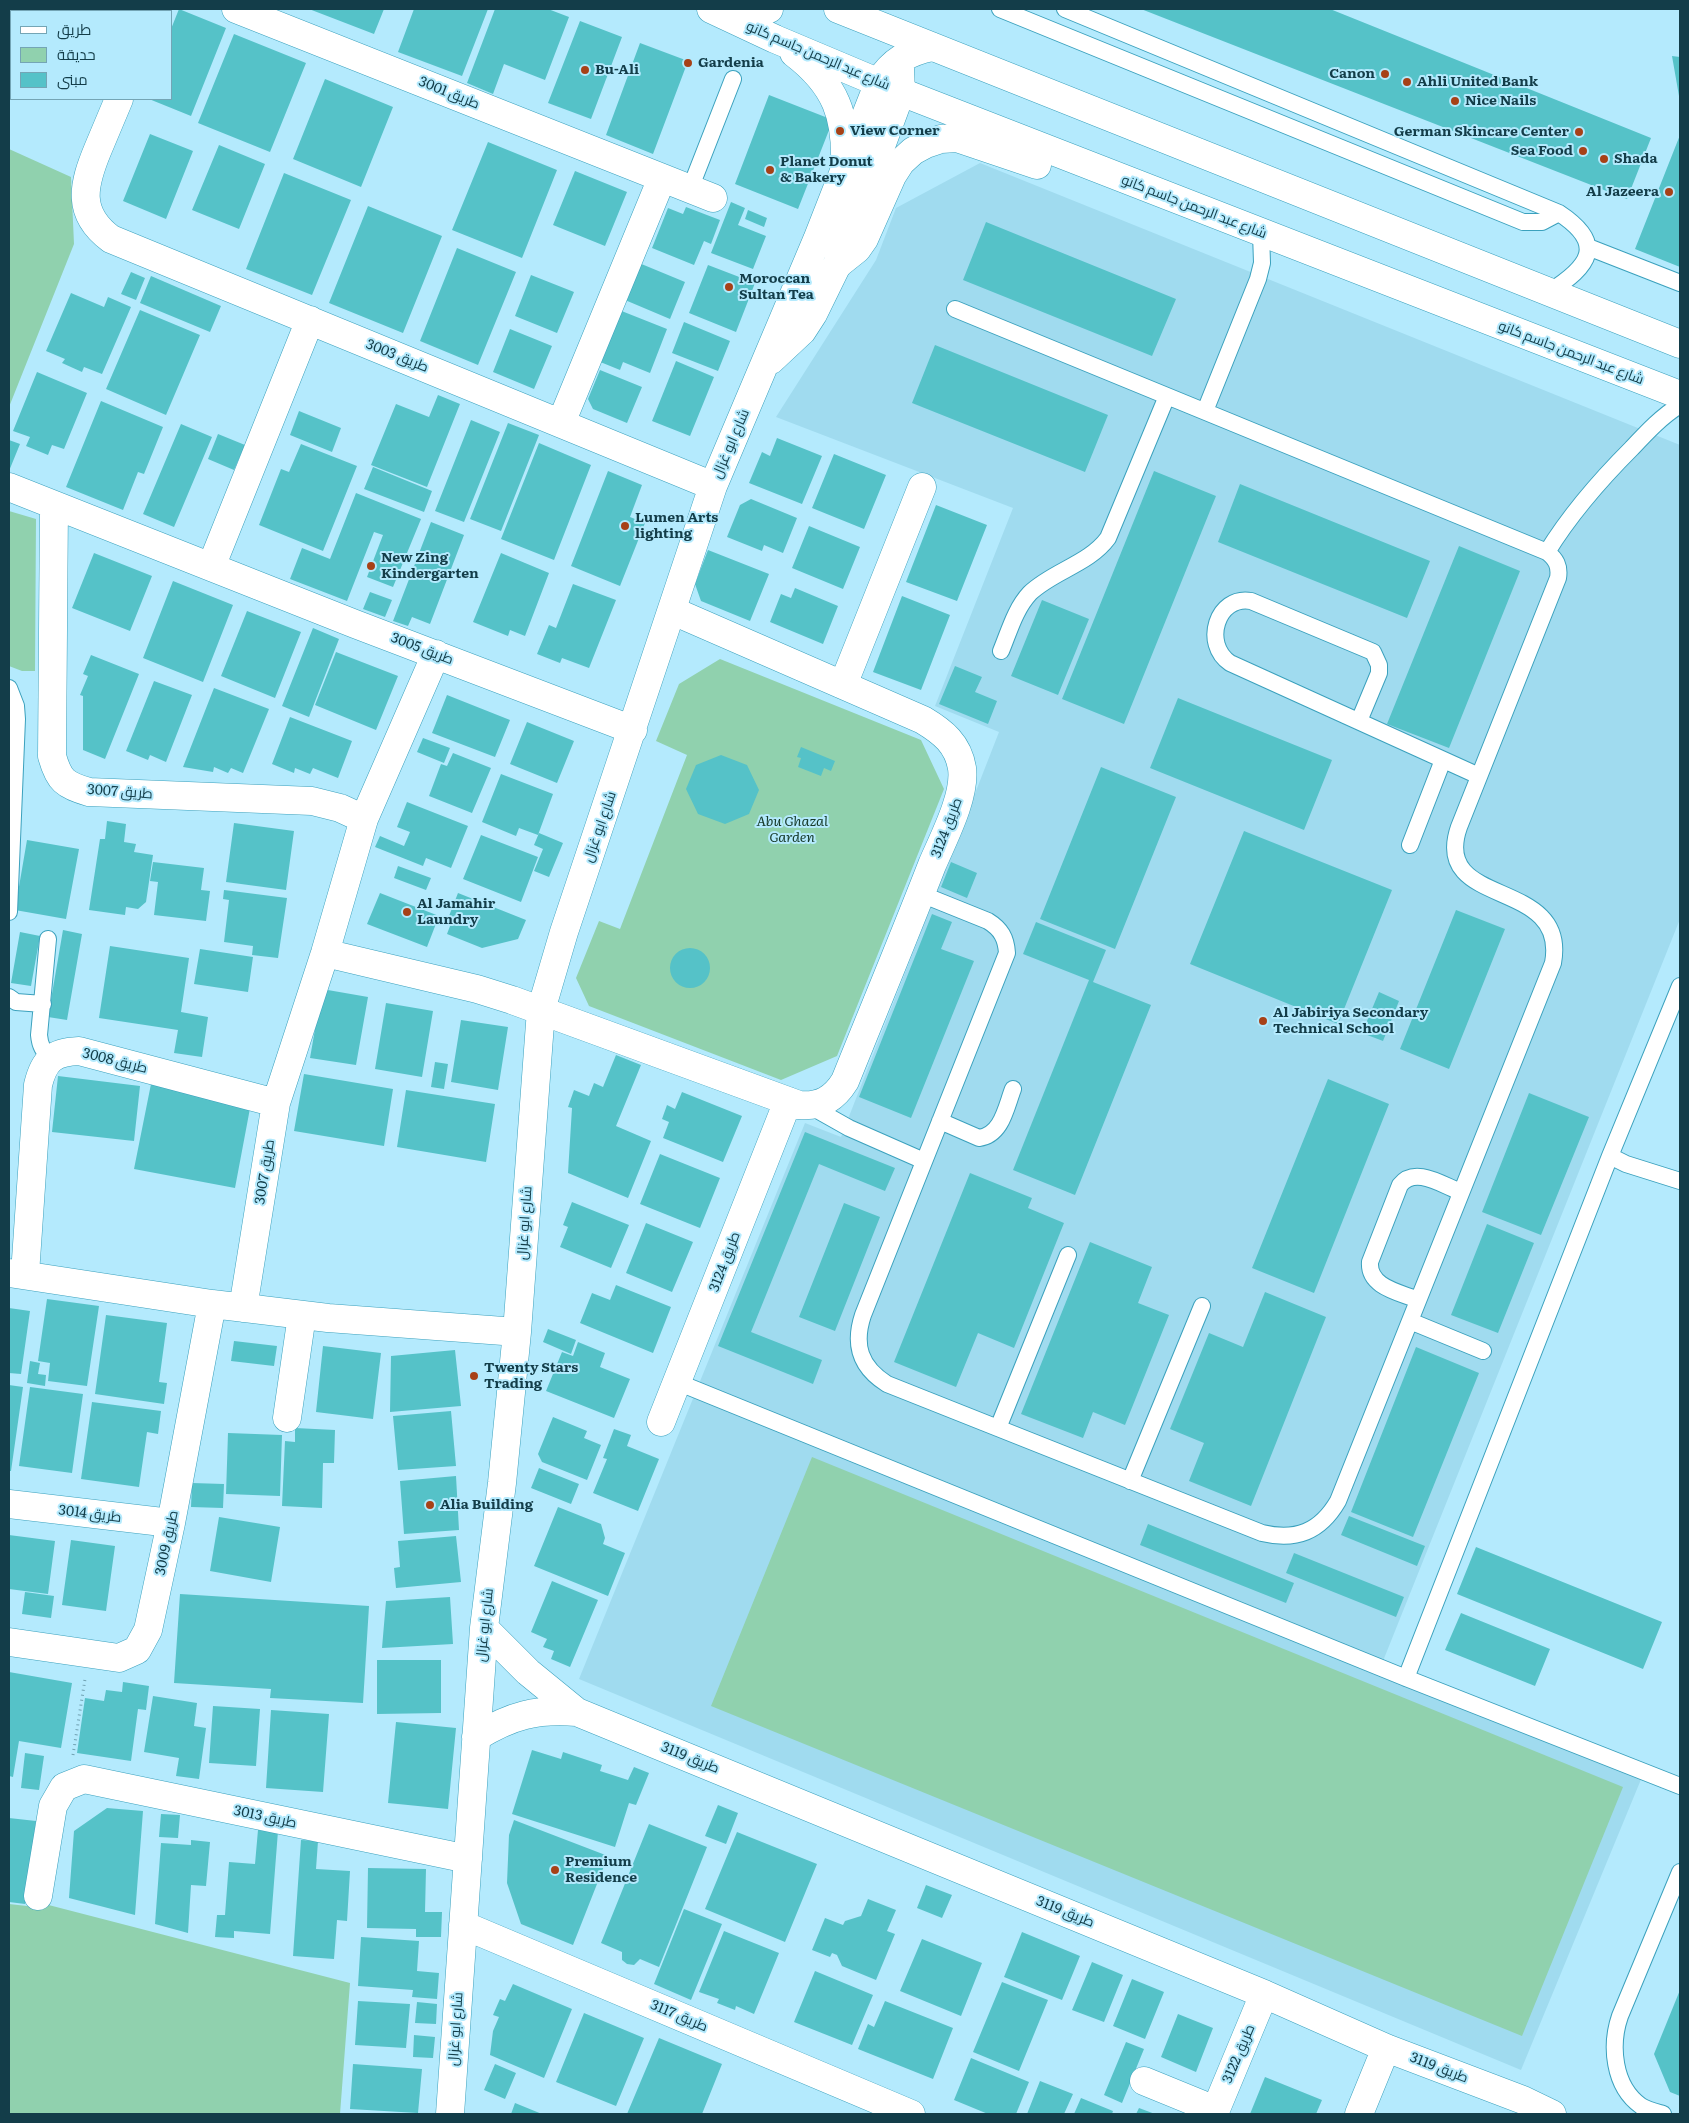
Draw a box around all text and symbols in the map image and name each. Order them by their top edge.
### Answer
legend [10,10,172,100]
text: طريق [57,17,91,40]
street label: شارع عبد الرحمن جاسم كانو [744,18,892,94]
text: حديقة [57,42,96,65]
place label: Gardenia [698,55,764,71]
marker: Gardenia [682,57,694,69]
place label: Bu-Ali [595,62,639,78]
marker: Bu-Ali [579,64,591,76]
place label: Canon [1329,66,1375,82]
text: مبنى [57,67,88,90]
marker: Canon [1379,68,1391,80]
street label: طريق 3001 [416,73,482,113]
place label: Ahli United Bank [1417,74,1538,90]
marker: Ahli United Bank [1401,76,1413,88]
place label: Nice Nails [1465,93,1536,109]
marker: Nice Nails [1449,95,1461,107]
place label: View Corner [850,123,940,139]
place label: German Skincare Center [1394,124,1569,140]
marker: View Corner [834,125,846,137]
marker: German Skincare Center [1573,126,1585,138]
place label: Sea Food [1511,143,1573,159]
marker: Sea Food [1577,145,1589,157]
place label: Shada [1614,151,1658,167]
marker: Shada [1598,153,1610,165]
place label: Planet Donut & Bakery [780,154,873,186]
marker: Planet Donut & Bakery [764,164,776,176]
street label: شارع عبد الرحمن جاسم كانو [1119,171,1269,243]
place label: Al Jazeera [1586,184,1659,200]
marker: Al Jazeera [1663,186,1675,198]
place label: Moroccan Sultan Tea [739,271,814,304]
marker: Moroccan Sultan Tea [723,281,735,293]
street label: شارع عبد الرحمن جاسم كانو [1496,317,1646,389]
street label: طريق 3003 [363,336,431,376]
street label: شارع ابو غزال [709,407,753,481]
place label: Lumen Arts lighting [635,510,718,542]
marker: Lumen Arts lighting [619,520,631,532]
place label: New Zing Kindergarten [381,550,479,582]
marker: New Zing Kindergarten [365,560,377,572]
street label: طريق 3005 [388,629,456,669]
street label: طريق 3007 [87,781,153,803]
street label: شارع ابو غزال [580,789,620,865]
street label: طريق 3124 [928,796,966,860]
park label: Abu Ghazal Garden [756,814,828,846]
place label: Al Jamahir Laundry [417,896,495,929]
marker: Al Jamahir Laundry [401,906,413,918]
place label: Al Jabiriya Secondary Technical School [1273,1005,1428,1038]
marker: Al Jabiriya Secondary Technical School [1257,1015,1269,1027]
street label: طريق 3008 [81,1045,149,1077]
street label: طريق 3007 [252,1138,278,1206]
street label: شارع ابو غزال [514,1186,536,1260]
street label: طريق 3124 [706,1230,744,1294]
place label: Twenty Stars Trading [484,1360,578,1392]
marker: Twenty Stars Trading [468,1370,480,1382]
place label: Alia Building [440,1497,533,1513]
marker: Alia Building [424,1499,436,1511]
street label: طريق 3014 [58,1502,122,1526]
street label: طريق 3009 [152,1509,182,1577]
street label: شارع ابو غزال [473,1587,497,1663]
street label: طريق 3119 [659,1739,721,1777]
street label: طريق 3013 [232,1802,298,1832]
place label: Premium Residence [565,1854,637,1886]
marker: Premium Residence [549,1864,561,1876]
street label: طريق 3119 [1034,1893,1096,1931]
street label: شارع ابو غزال [445,1992,467,2066]
street label: طريق 3117 [648,1996,710,2036]
street label: طريق 3122 [1219,2022,1259,2086]
street label: طريق 3119 [1407,2049,1471,2087]

